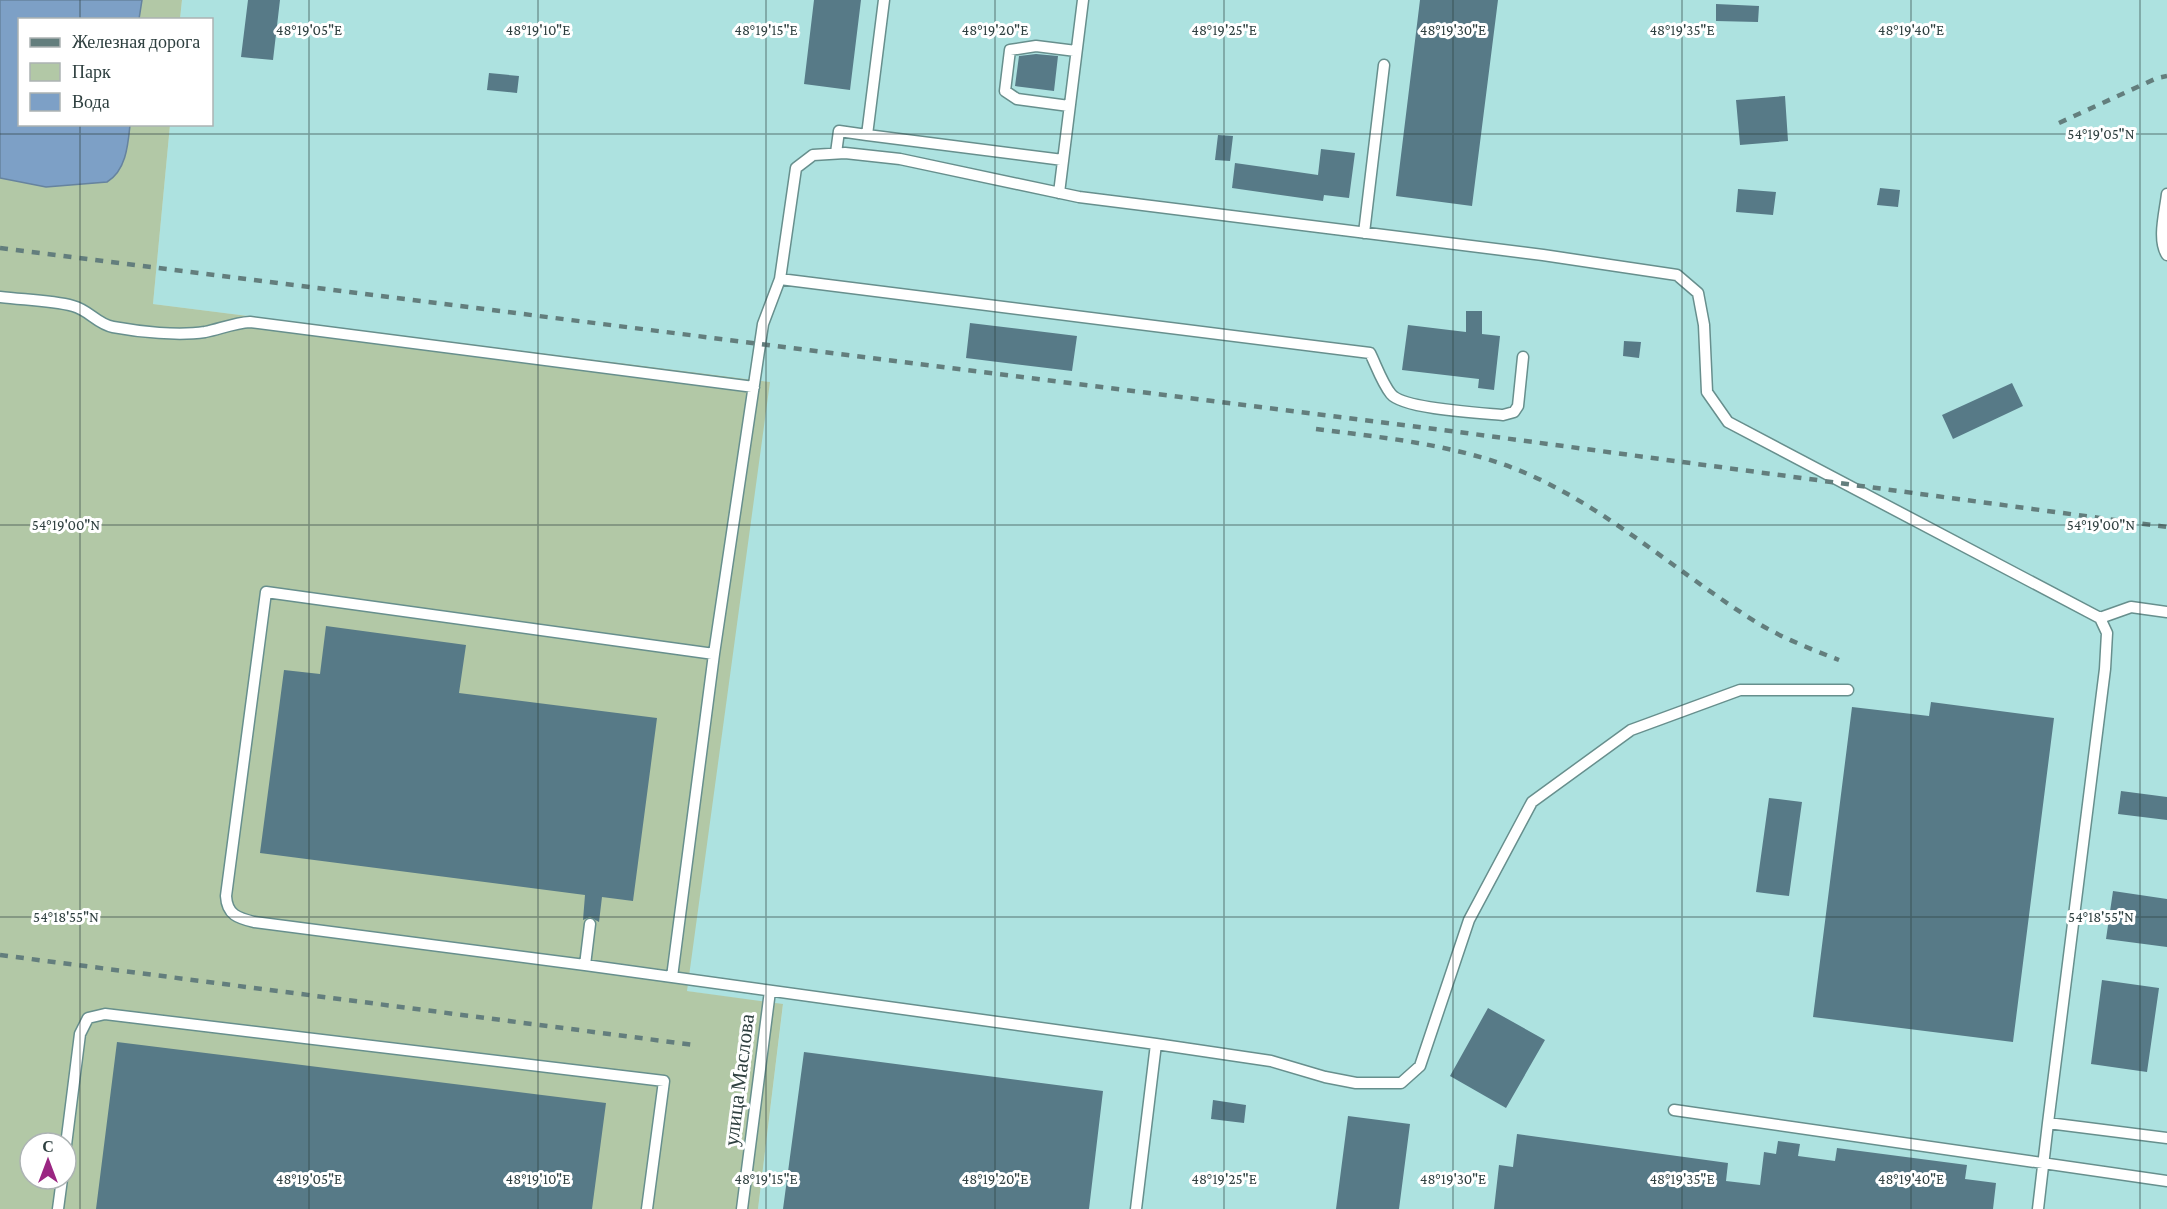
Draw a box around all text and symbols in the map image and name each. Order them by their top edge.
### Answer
legend [18,18,213,126]
text: 48°19'05"E [276,22,342,38]
text: 48°19'10"E [506,22,570,38]
text: 48°19'15"E [734,22,798,38]
text: 48°19'20"E [962,22,1028,38]
text: 48°19'25"E [1191,22,1257,38]
text: 48°19'30"E [1420,22,1486,38]
text: 48°19'35"E [1649,22,1715,38]
text: 48°19'40"E [1878,22,1944,38]
text: Железная дорога [72,32,200,52]
text: Парк [72,62,111,82]
text: Вода [72,92,110,112]
text: 54°19'05"N [2067,126,2135,142]
text: 54°19'00"N [32,517,100,533]
text: 54°19'00"N [2067,517,2135,533]
text: 54°18'55"N [33,909,99,925]
text: 54°18'55"N [2068,909,2134,925]
street label: улица Маслова [719,1012,759,1147]
north arrow [18,1131,78,1191]
text: С [42,1138,54,1155]
text: 48°19'05"E [276,1171,342,1187]
text: 48°19'10"E [506,1171,570,1187]
text: 48°19'15"E [734,1171,798,1187]
text: 48°19'20"E [962,1171,1028,1187]
text: 48°19'25"E [1191,1171,1257,1187]
text: 48°19'30"E [1420,1171,1486,1187]
text: 48°19'35"E [1649,1171,1715,1187]
text: 48°19'40"E [1878,1171,1944,1187]

